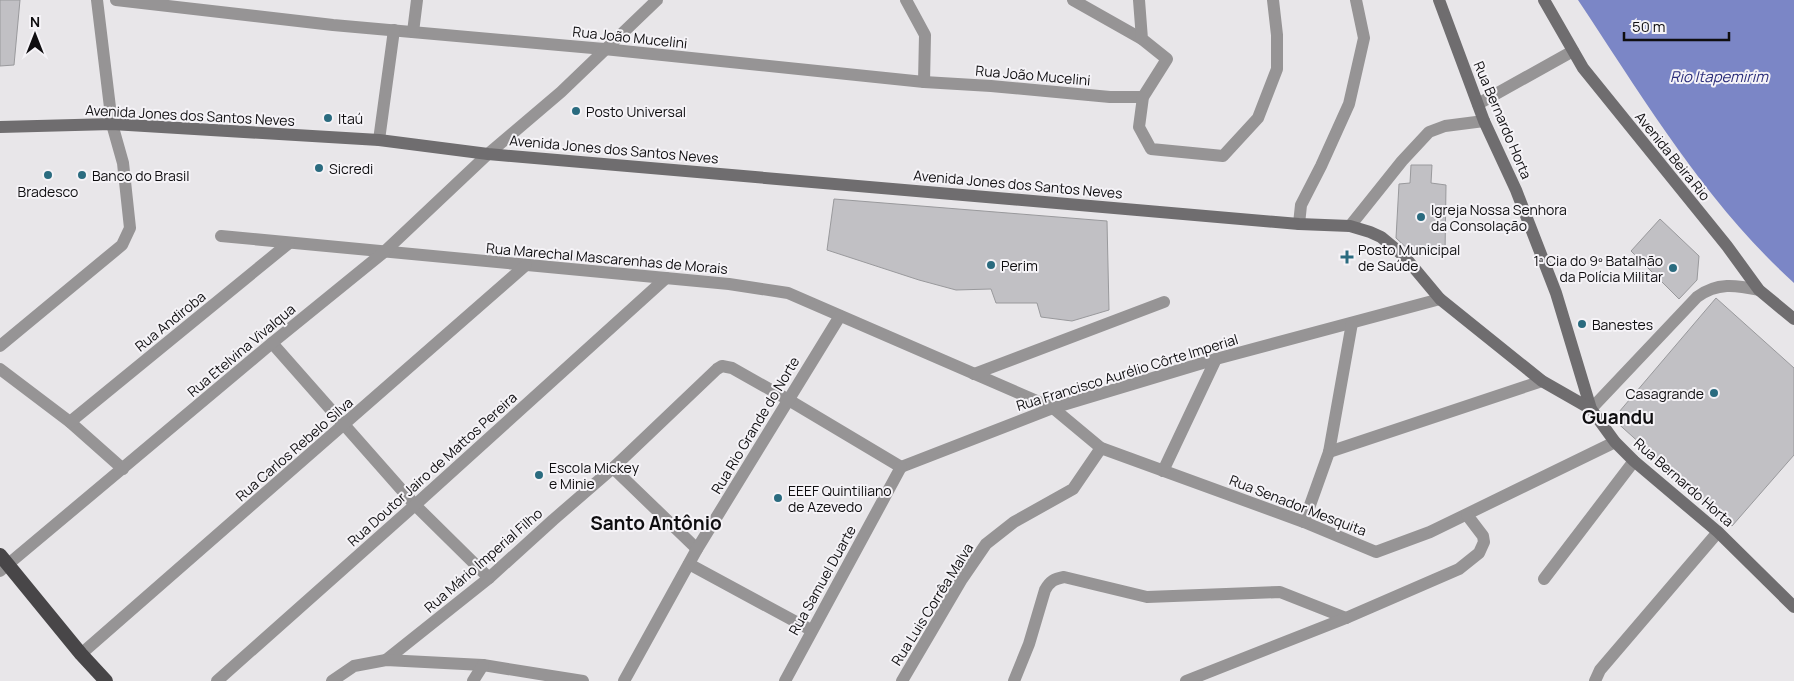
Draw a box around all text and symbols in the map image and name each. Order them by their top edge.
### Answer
north arrow [10,10,60,60]
scale bar [1624,10,1729,42]
text: N [30,12,40,31]
text: 50 m [1632,16,1666,37]
street label: Rua João Mucelini [572,22,688,52]
street label: Rua Bernardo Horta [1470,58,1536,182]
street label: Rua João Mucelini [975,61,1091,89]
water label: Rio Itapemirim [1670,66,1769,87]
street label: Avenida Jones dos Santos Neves [85,100,295,130]
place label: Posto Universal [586,102,686,121]
marker: Posto Universal [570,105,582,117]
street label: Avenida Beira Rio [1631,108,1715,204]
place label: Itaú [338,109,363,128]
marker: Itaú [322,112,334,124]
street label: Avenida Jones dos Santos Neves [509,130,719,168]
place label: Sicredi [329,159,373,178]
marker: Sicredi [313,162,325,174]
street label: Avenida Jones dos Santos Neves [913,165,1123,203]
place label: Banco do Brasil [92,166,190,185]
marker: Bradesco [42,169,54,181]
marker: Banco do Brasil [76,169,88,181]
place label: Bradesco [18,182,78,201]
place label: Igreja Nossa Senhora da Consolação [1431,200,1567,235]
marker: Igreja Nossa Senhora da Consolação [1415,211,1427,223]
street label: Rua Marechal Mascarenhas de Morais [485,238,729,278]
place label: Posto Municipal de Saúde [1358,240,1460,275]
marker: Posto Municipal de Saúde [1340,250,1354,264]
place label: 1ª Cia do 9º Batalhão da Polícia Militar [1533,251,1663,286]
place label: Perim [1001,256,1038,275]
marker: Perim [985,259,997,271]
marker: 1ª Cia do 9º Batalhão da Polícia Militar [1667,262,1679,274]
street label: Rua Andiroba [131,287,209,355]
street label: Rua Etelvina Vivalqua [183,299,299,401]
place label: Banestes [1592,315,1653,334]
marker: Banestes [1576,318,1588,330]
street label: Rua Francisco Aurélio Côrte Imperial [1014,329,1240,415]
street label: Rua Rio Grande do Norte [707,353,803,497]
place label: Casagrande [1626,384,1704,403]
marker: Casagrande [1708,387,1720,399]
street label: Rua Doutor Jairo de Mattos Pereira [343,388,521,550]
street label: Rua Carlos Rebelo Silva [231,393,357,505]
district label: Guandu [1582,404,1654,430]
street label: Rua Bernardo Horta [1630,433,1738,531]
place label: Escola Mickey e Minie [549,458,640,493]
marker: Escola Mickey e Minie [533,469,545,481]
street label: Rua Senador Mesquita [1227,470,1369,540]
place label: EEEF Quintiliano de Azevedo [788,481,892,516]
marker: EEEF Quintiliano de Azevedo [772,492,784,504]
street label: Rua Mário Imperial Filho [420,503,546,617]
district label: Santo Antônio [590,510,722,536]
street label: Rua Samuel Duarte [784,522,860,638]
street label: Rua Luis Corrêa Malva [887,539,977,669]

